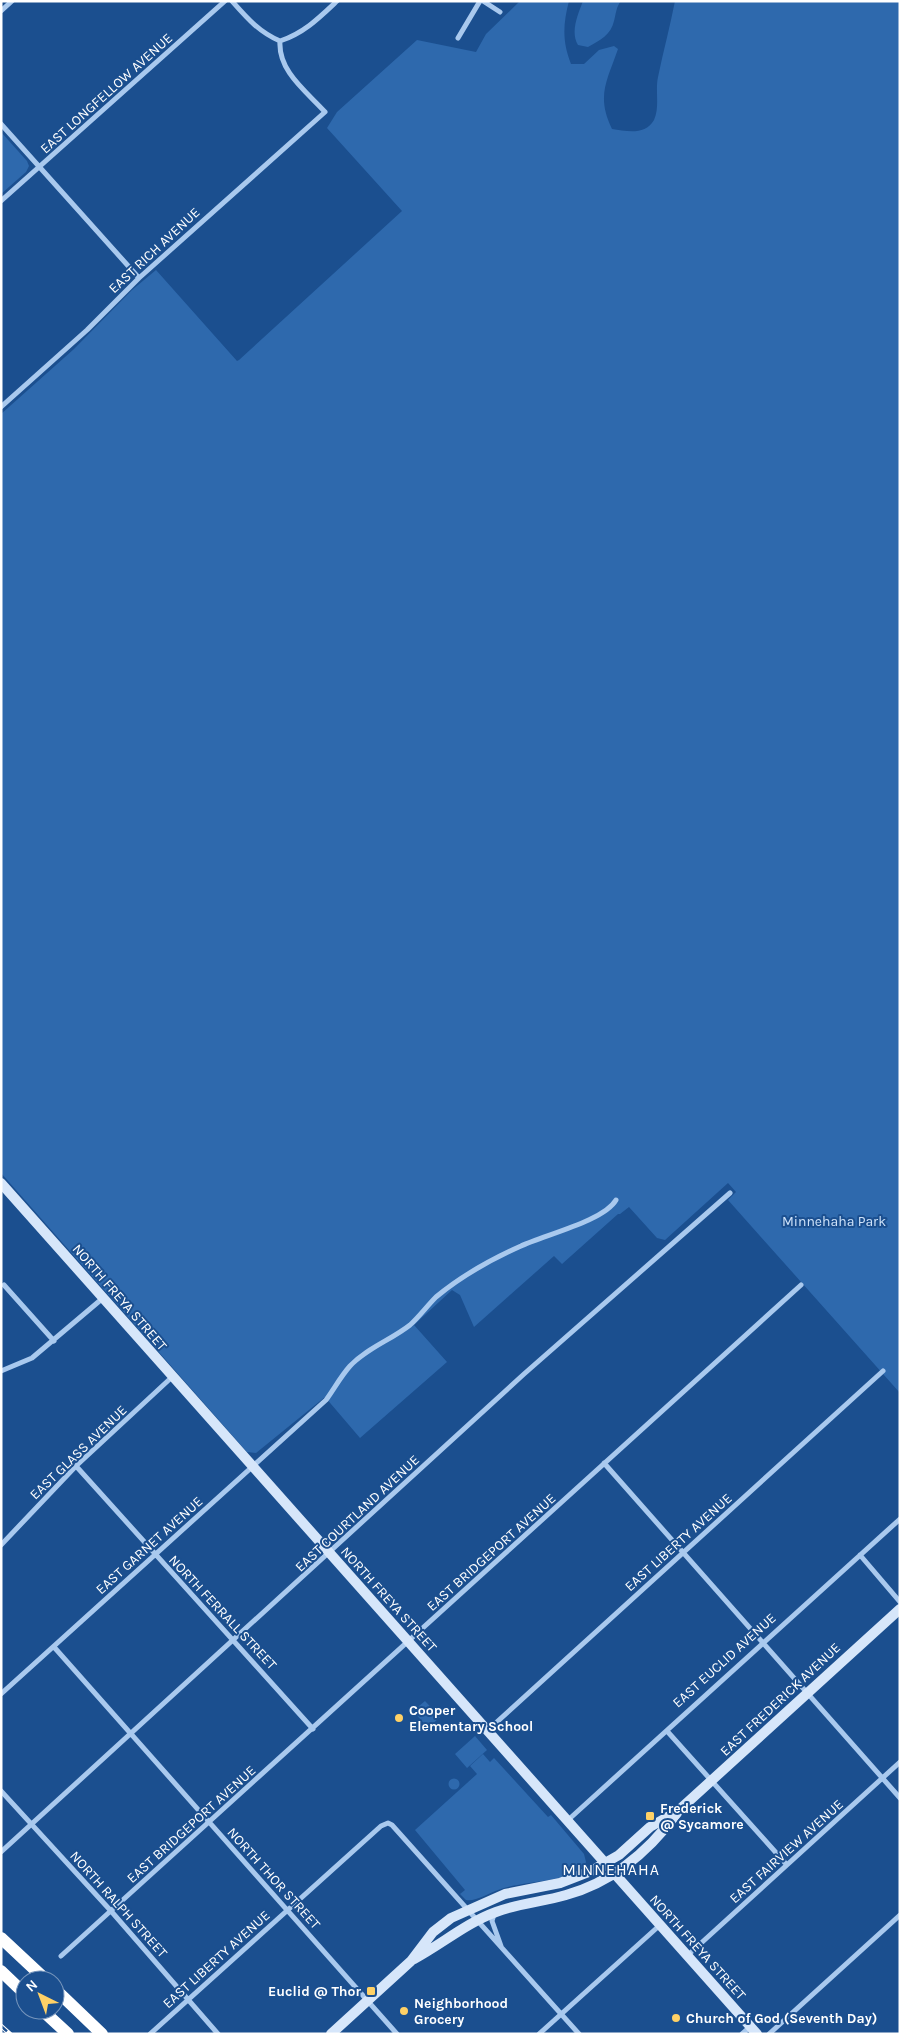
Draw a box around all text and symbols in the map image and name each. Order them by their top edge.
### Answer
street label: EAST LONGFELLOW AVENUE [37,29,176,157]
street label: EAST RICH AVENUE [105,204,203,297]
park label: Minnehaha Park [782,1213,886,1230]
street label: NORTH FREYA STREET [69,1241,170,1354]
street label: EAST GLASS AVENUE [26,1402,130,1503]
street label: EAST COURTLAND AVENUE [292,1451,423,1575]
street label: EAST BRIDGEPORT AVENUE [423,1490,559,1615]
street label: EAST LIBERTY AVENUE [621,1490,735,1595]
street label: EAST GARNET AVENUE [92,1493,206,1598]
street label: NORTH FREYA STREET [337,1543,440,1655]
street label: NORTH FERRALL STREET [165,1552,280,1673]
street label: EAST EUCLID AVENUE [669,1609,780,1711]
street label: EAST FREDERICK AVENUE [717,1639,844,1760]
place label: Cooper Elementary School [409,1702,533,1735]
marker: Cooper Elementary School [393,1712,405,1724]
street label: EAST BRIDGEPORT AVENUE [123,1762,259,1887]
street label: EAST FAIRVIEW AVENUE [726,1796,847,1907]
place label: Frederick @ Sycamore [660,1800,744,1833]
marker: Frederick @ Sycamore [644,1810,656,1822]
street label: NORTH THOR STREET [223,1824,324,1933]
street label: NORTH RALPH STREET [66,1848,171,1961]
district label: MINNEHAHA [562,1860,660,1879]
street label: NORTH FREYA STREET [646,1891,749,2003]
street label: EAST LIBERTY AVENUE [159,1907,273,2012]
north arrow [15,1970,65,2020]
text: N [22,1976,41,1995]
place label: Euclid @ Thor [268,1983,362,2000]
marker: Euclid @ Thor [365,1985,377,1997]
place label: Neighborhood Grocery [414,1995,508,2028]
marker: Neighborhood Grocery [398,2005,410,2017]
place label: Church of God (Seventh Day) [686,2010,877,2027]
marker: Church of God (Seventh Day) [670,2012,682,2024]

